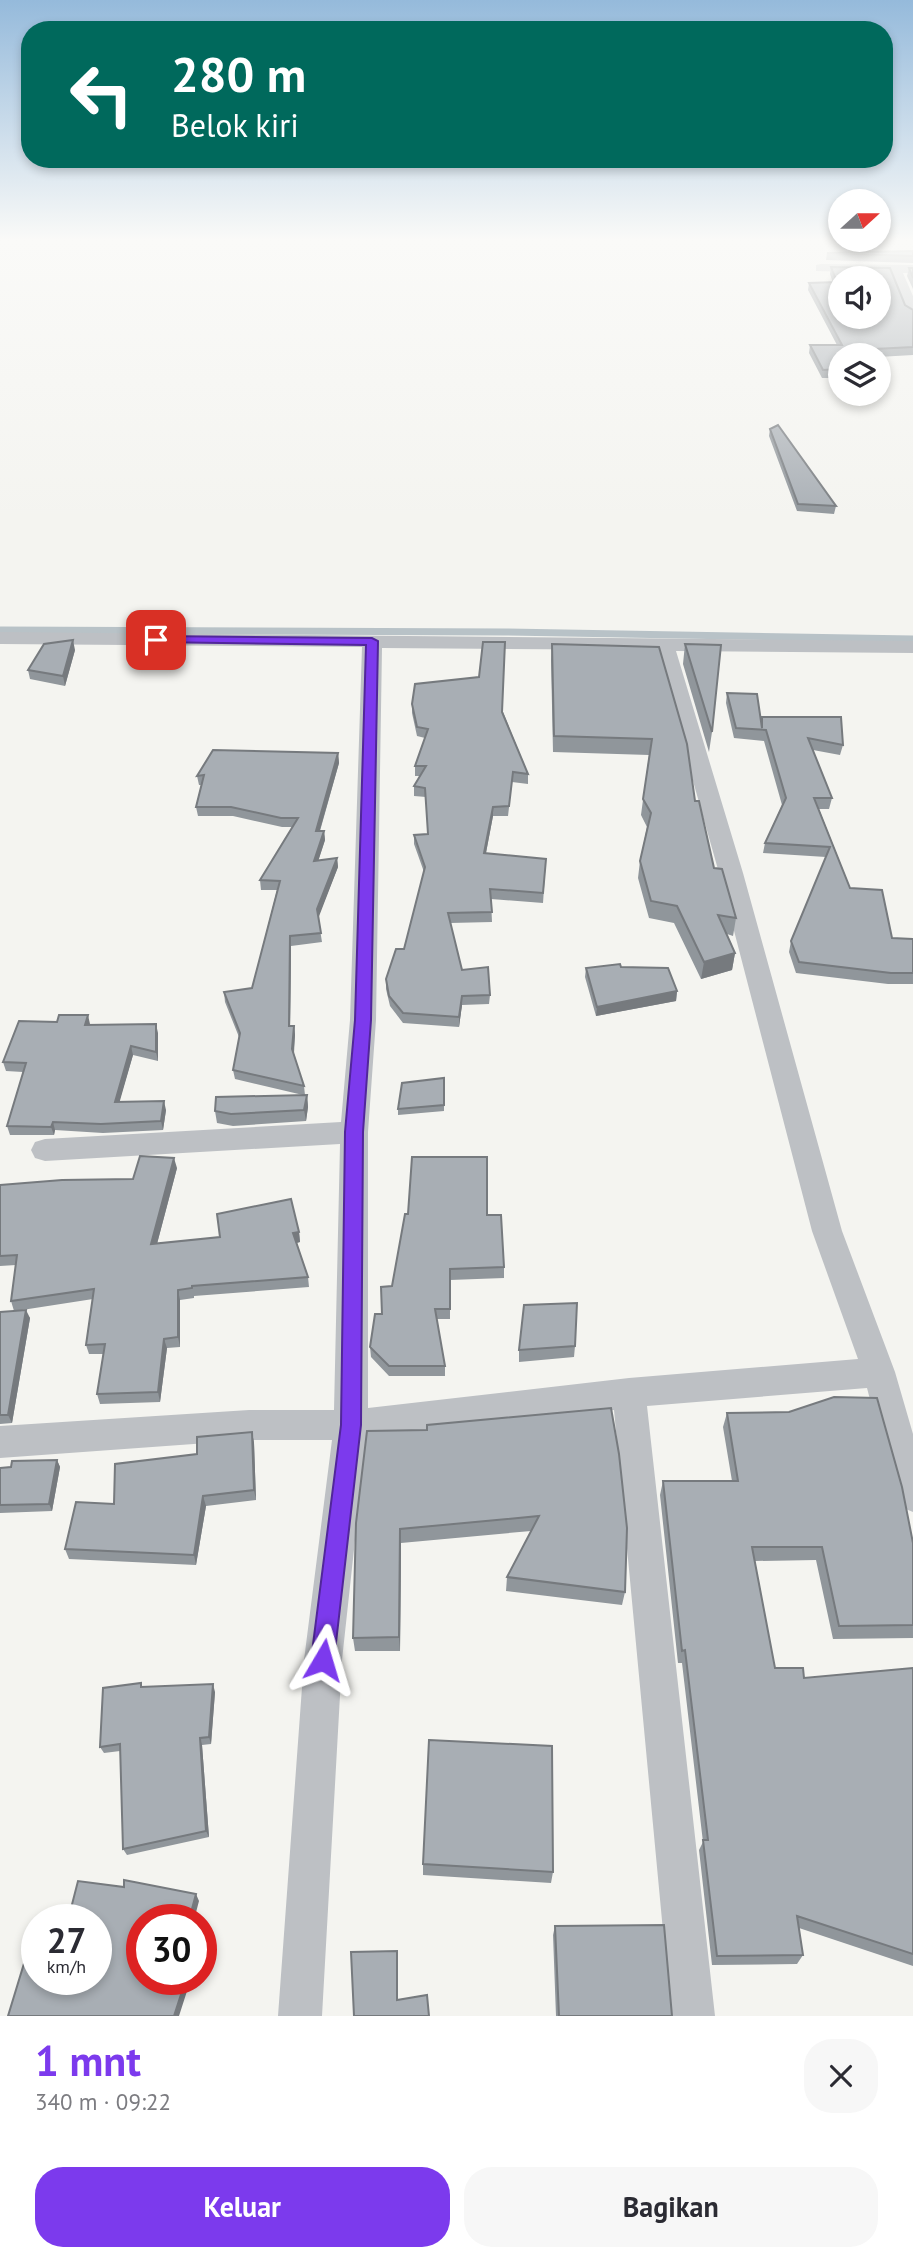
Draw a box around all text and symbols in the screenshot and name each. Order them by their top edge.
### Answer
text: 280 m [171,42,306,106]
icon: left [56,49,147,140]
text: Belok kiri [171,104,299,146]
north arrow [828,189,891,252]
map controls [828,189,891,406]
button: sound [828,266,891,329]
button: layers [828,343,891,406]
pin [126,610,186,670]
icon: arrive [137,621,175,659]
position arrow [286,1623,360,1697]
speed limit sign: 30 [126,1904,217,1995]
text: 27 [47,1917,86,1963]
text: km/h [47,1955,86,1978]
text: 1 mnt [35,2033,141,2088]
button: close [804,2039,878,2113]
text: 340 m · 09:22 [35,2087,171,2116]
button: Keluar [35,2167,450,2247]
button: Bagikan [464,2167,878,2247]

